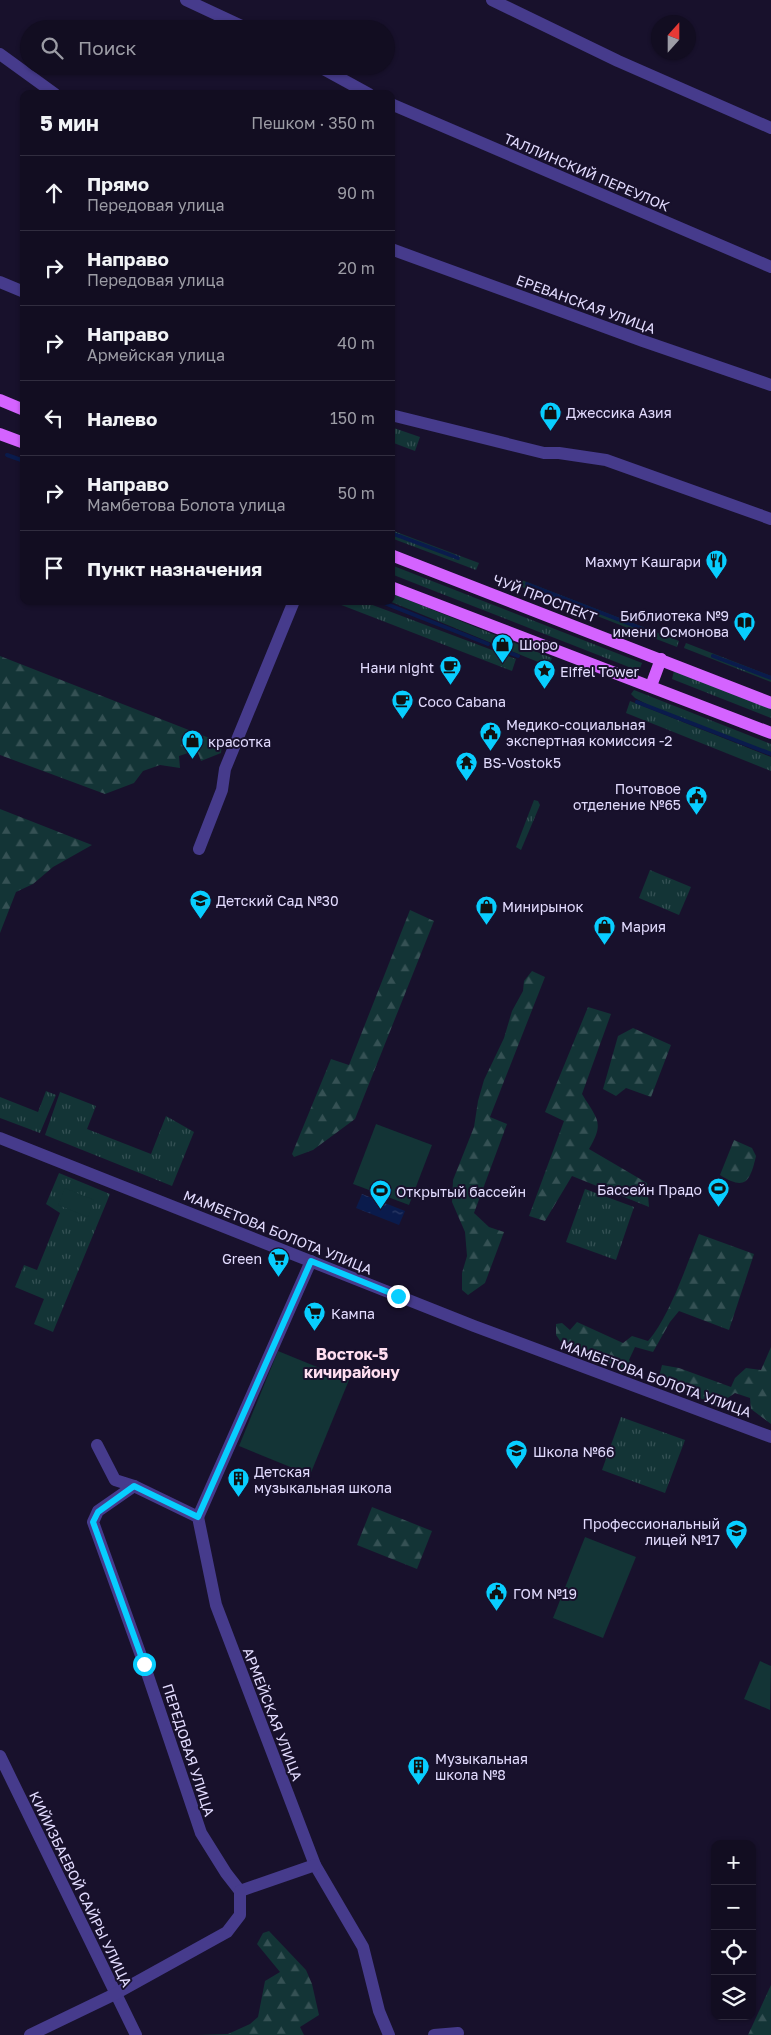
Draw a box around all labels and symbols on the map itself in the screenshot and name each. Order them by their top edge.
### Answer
north arrow [651,15,696,60]
street label: ТАЛЛИНСКИЙ ПЕРЕУЛОК [502,129,673,215]
street label: ЕРЕВАНСКАЯ УЛИЦА [514,271,659,337]
shop icon: Джессика Азия [538,400,562,431]
place label: Джессика Азия [566,404,672,421]
restaurant icon: Махмут Кашгари [705,549,729,580]
place label: Махмут Кашгари [585,553,701,570]
street label: ЧУЙ ПРОСПЕКТ [491,570,600,626]
place label: Библиотека №9 имени Осмонова [612,607,729,640]
library icon: Библиотека №9 имени Осмонова [733,611,757,642]
shop icon: Шоро [491,632,515,663]
place label: Шоро [519,636,558,653]
cafe icon: Нани night [438,655,462,686]
place label: Нани night [360,659,434,676]
place icon: Eiffel Tower [532,659,556,690]
place label: Eiffel Tower [560,663,640,680]
cafe icon: Coco Cabana [390,689,414,720]
place label: Coco Cabana [418,693,506,710]
place label: Медико-социальная экспертная комиссия -2 [506,716,672,749]
public building icon: Медико-социальная экспертная комиссия -2 [478,720,502,751]
shop icon: красотка [180,729,204,760]
place label: красотка [208,733,271,750]
temple icon: BS-Vostok5 [455,750,479,781]
place label: BS-Vostok5 [483,754,561,771]
place label: Почтовое отделение №65 [573,780,681,813]
public building icon: Почтовое отделение №65 [685,784,709,815]
school or university icon: Детский Сад №30 [188,888,212,919]
place label: Детский Сад №30 [216,892,339,909]
shop icon: Минирынок [474,894,498,925]
place label: Минирынок [502,898,583,915]
shop icon: Мария [593,914,617,945]
place label: Мария [621,918,666,935]
sports icon: Бассейн Прадо [706,1177,730,1208]
sports icon: Открытый бассейн [368,1179,392,1210]
place label: Бассейн Прадо [597,1181,702,1198]
place label: Открытый бассейн [396,1183,526,1200]
street label: МАМБЕТОВА БОЛОТА УЛИЦА [181,1186,375,1278]
supermarket icon: Green [266,1246,290,1277]
place label: Green [222,1250,262,1267]
route end [387,1285,410,1308]
supermarket icon: Кампа [303,1301,327,1332]
place label: Кампа [331,1305,375,1322]
street label: МАМБЕТОВА БОЛОТА УЛИЦА [558,1335,754,1421]
district label: Восток-5 кичирайону [304,1344,400,1382]
school or university icon: Школа №66 [505,1439,529,1470]
place label: Школа №66 [533,1443,614,1460]
place label: Детская музыкальная школа [254,1463,392,1496]
building icon: Детская музыкальная школа [226,1467,250,1498]
place label: Профессиональный лицей №17 [583,1515,720,1548]
school or university icon: Профессиональный лицей №17 [724,1519,748,1550]
public building icon: ГОМ №19 [485,1581,509,1612]
place label: ГОМ №19 [513,1585,577,1602]
street label: АРМЕЙСКАЯ УЛИЦА [240,1645,307,1784]
route start [133,1653,156,1676]
street label: ПЕРЕДОВАЯ УЛИЦА [160,1682,219,1819]
place label: Музыкальная школа №8 [435,1750,528,1783]
building icon: Музыкальная школа №8 [407,1754,431,1785]
street label: КИЙИЗБАЕВОЙ САЙРЫ УЛИЦА [26,1788,136,1990]

